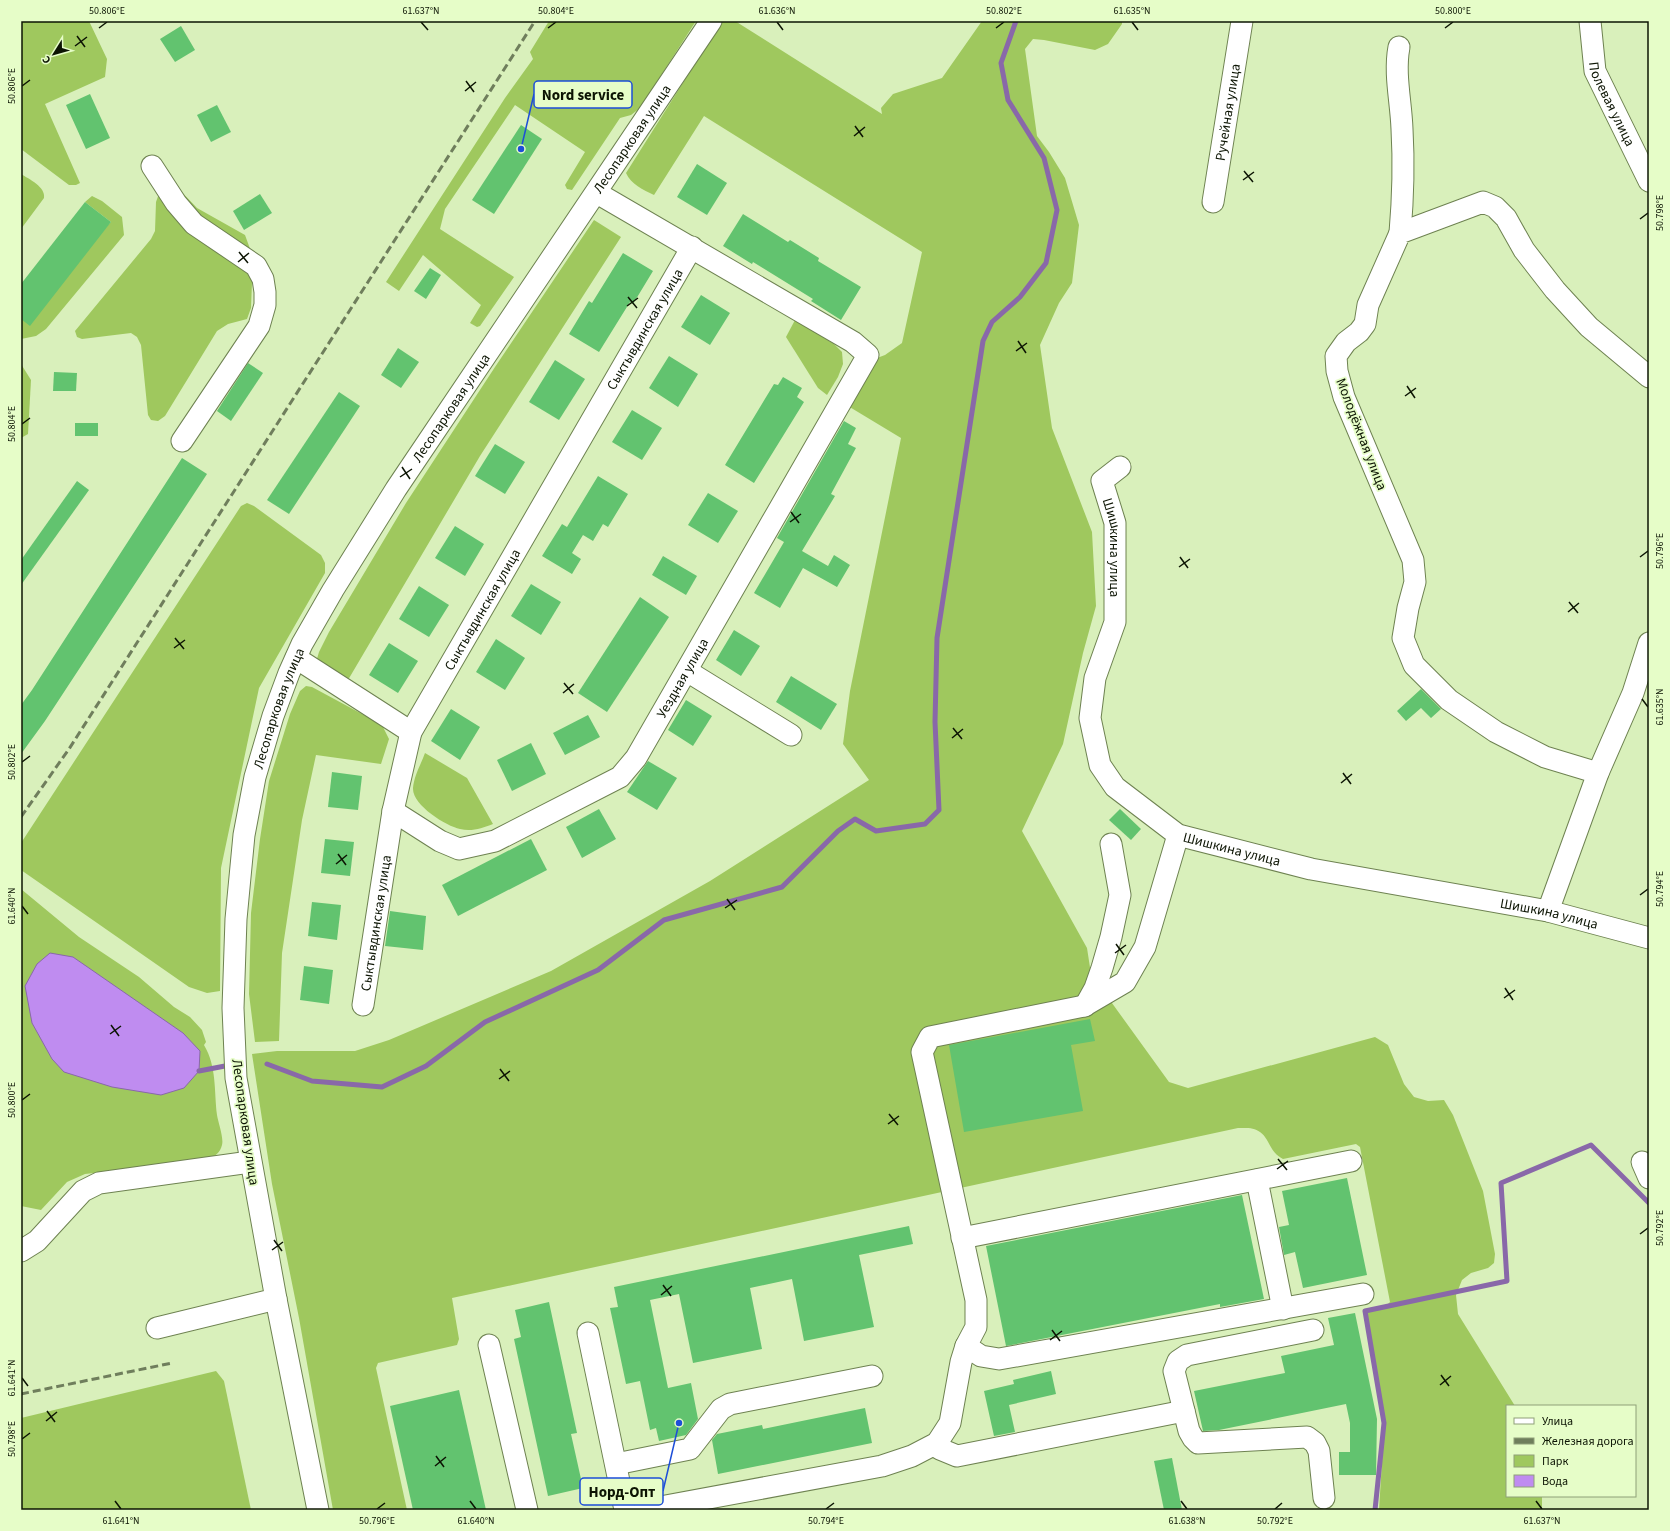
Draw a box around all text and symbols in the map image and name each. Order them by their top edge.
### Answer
text: 50.806°E [89,4,125,18]
text: 61.637°N [402,4,440,18]
text: 50.804°E [538,4,574,18]
text: 61.636°N [758,4,796,18]
text: 50.802°E [986,4,1022,18]
text: 61.635°N [1113,4,1151,18]
text: 50.800°E [1435,4,1471,18]
north arrow [34,34,74,74]
text: С [38,52,54,67]
street label: Полевая улица [1583,61,1640,150]
street label: Ручейная улица [1211,62,1246,162]
text: 50.806°E [5,68,19,104]
callout: Nord service [534,81,632,108]
street label: Лесопарковая улица [589,81,676,198]
text: Nord service [542,85,625,106]
text: 50.798°E [1653,195,1667,231]
street label: Сыктывдинская улица [602,265,688,394]
street label: Лесопарковая улица [408,350,495,466]
street label: Молодёжная улица [1331,375,1392,493]
text: 50.804°E [5,406,19,442]
street label: Шишкина улица [1097,496,1125,597]
text: 50.796°E [1653,533,1667,569]
street label: Сыктывдинская улица [440,545,526,674]
street label: Уездная улица [652,635,714,722]
street label: Лесопарковая улица [249,645,310,771]
text: 61.635°N [1653,688,1667,726]
text: 50.802°E [5,744,19,780]
street label: Шишкина улица [1181,828,1283,872]
street label: Сыктывдинская улица [356,854,397,993]
text: 50.794°E [1653,871,1667,907]
text: 61.640°N [5,887,19,925]
street label: Шишкина улица [1498,894,1600,935]
street label: Лесопарковая улица [226,1058,264,1186]
text: 50.800°E [5,1082,19,1118]
text: 50.792°E [1653,1210,1667,1246]
text: 61.641°N [5,1359,19,1397]
legend [1506,1405,1636,1497]
text: Улица [1542,1413,1573,1430]
text: 50.798°E [5,1421,19,1457]
text: Железная дорога [1542,1433,1634,1450]
text: Парк [1542,1453,1568,1470]
text: Вода [1542,1473,1568,1490]
callout: Норд-Опт [580,1478,663,1505]
text: Норд-Опт [589,1482,655,1503]
text: 61.641°N [102,1514,140,1528]
text: 50.796°E [359,1514,395,1528]
text: 61.640°N [457,1514,495,1528]
text: 50.794°E [808,1514,844,1528]
text: 61.638°N [1168,1514,1206,1528]
text: 50.792°E [1257,1514,1293,1528]
text: 61.637°N [1523,1514,1561,1528]

